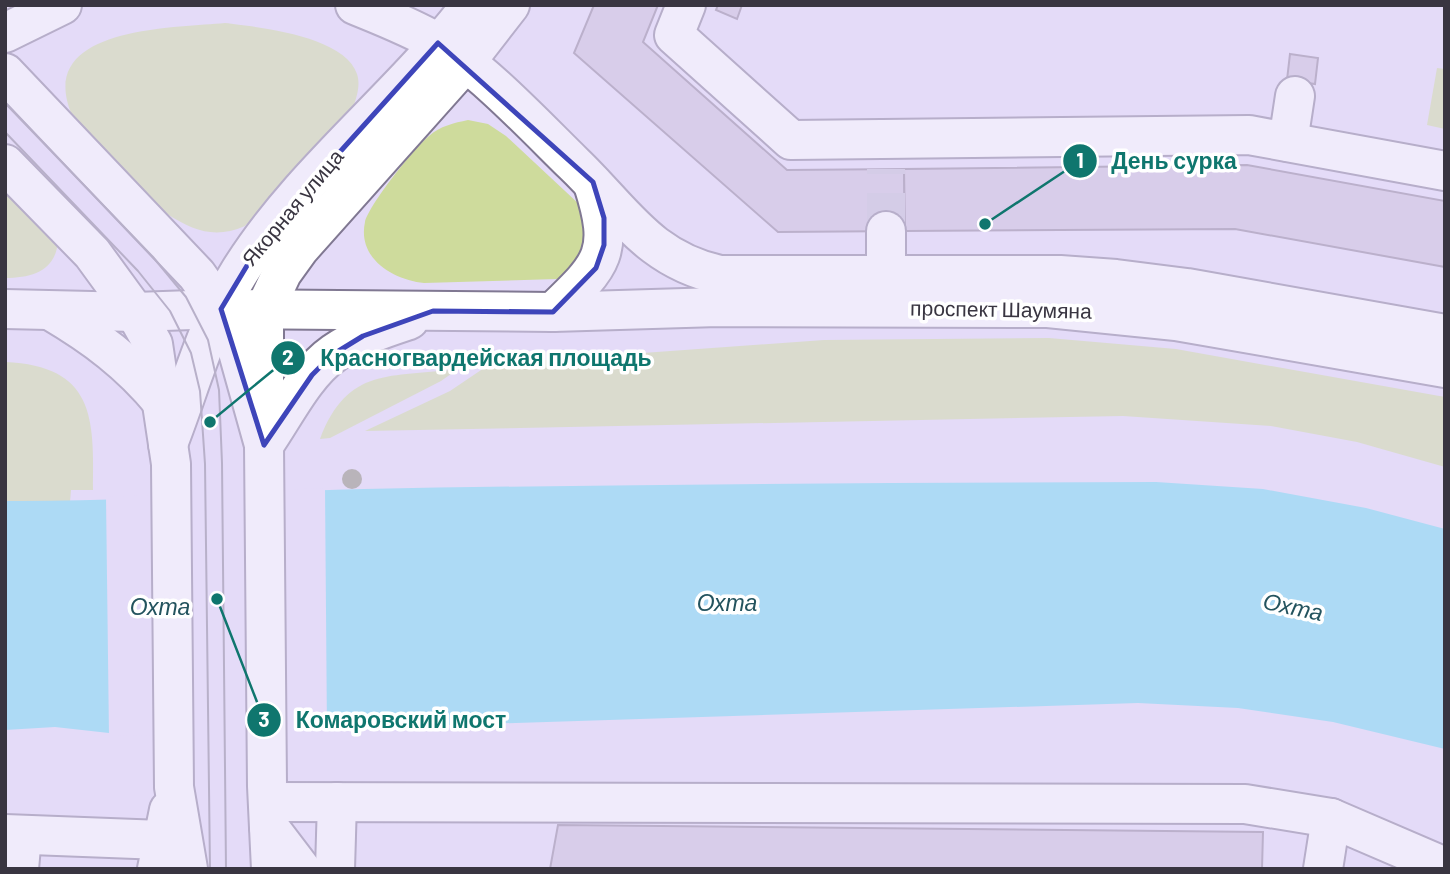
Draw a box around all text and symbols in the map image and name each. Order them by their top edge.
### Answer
callout: День сурка [1062,139,1251,183]
street label: Якорная улица [236,143,348,270]
text: День сурка [1111,146,1237,174]
text: 1 [1076,147,1084,172]
street label: проспект Шаумяна [910,294,1092,323]
callout: Красногвардейская площадь [271,336,665,380]
text: Красногвардейская площадь [320,343,652,371]
text: 2 [282,344,294,369]
water label: Охта [1261,586,1326,626]
water label: Охта [697,588,757,616]
water label: Охта [130,592,190,620]
callout: Комаровский мост [246,698,520,742]
text: Комаровский мост [296,705,506,733]
text: 3 [258,706,270,731]

